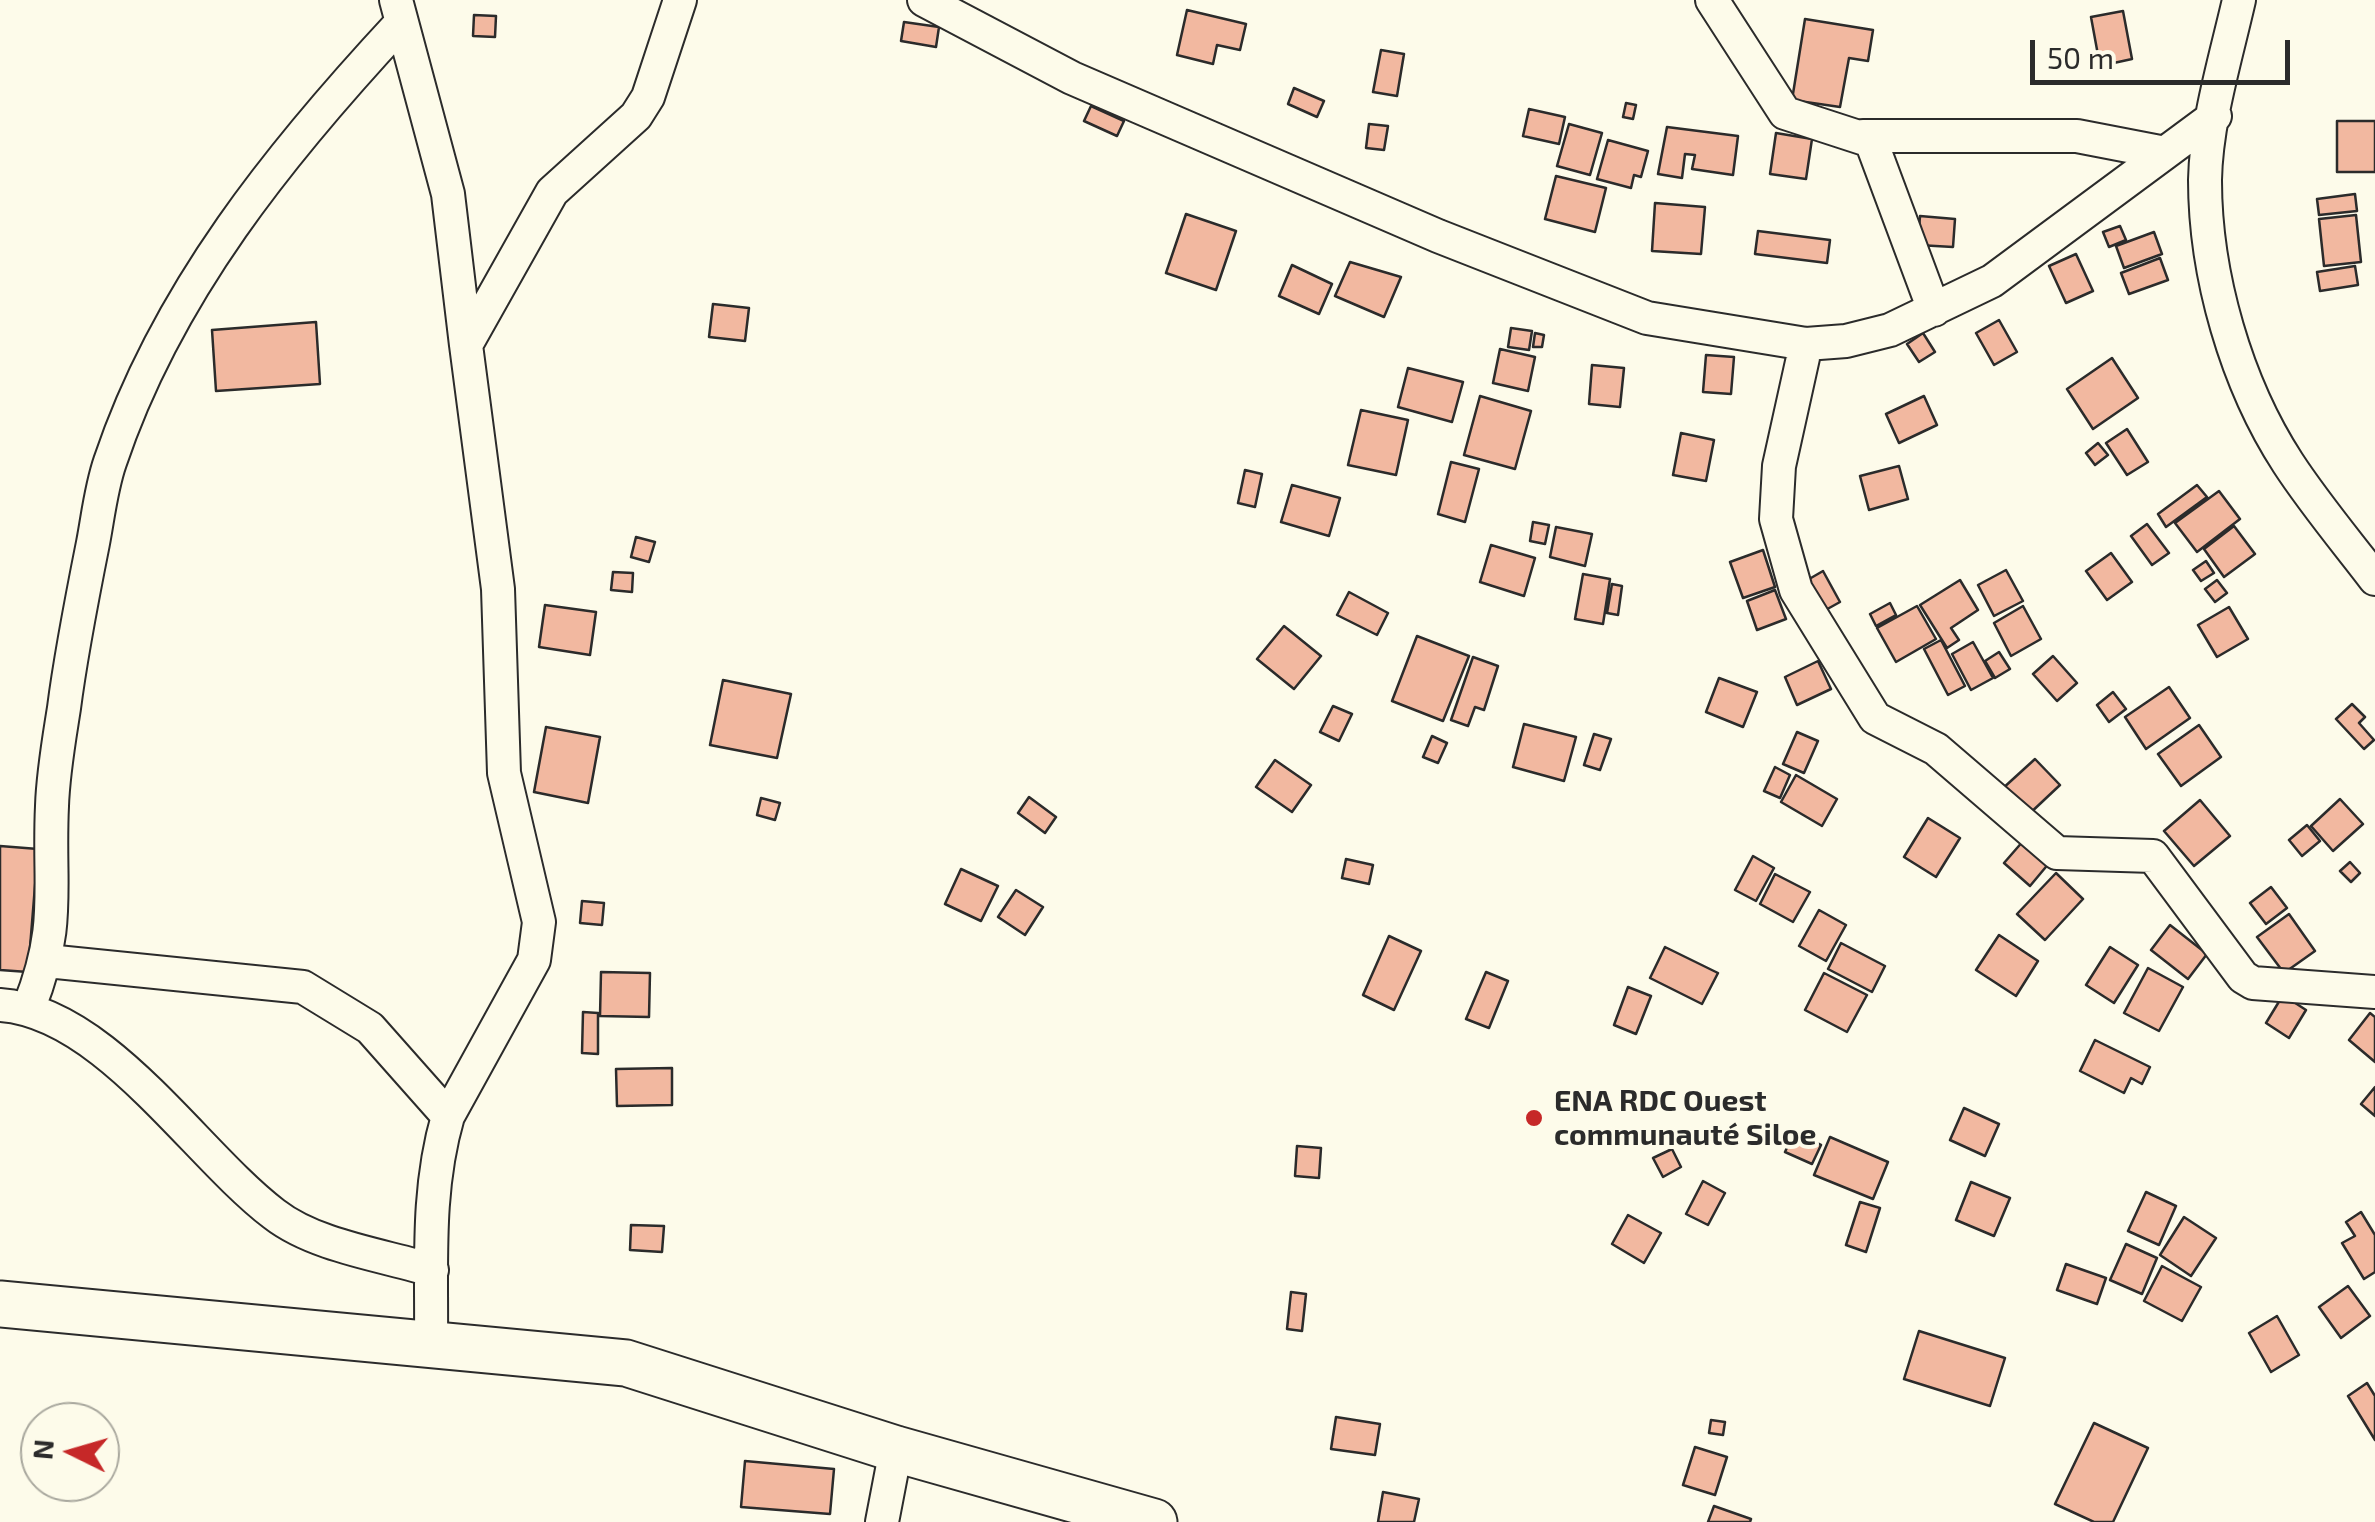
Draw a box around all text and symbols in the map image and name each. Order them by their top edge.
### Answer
scale bar [2035,20,2295,82]
text: 50 m [2047,39,2114,75]
place label: ENA RDC Ouest communauté Siloe [1554,1083,1816,1154]
marker: ENA RDC Ouest communauté Siloe [1523,1107,1545,1129]
north arrow [20,1402,120,1502]
text: N [24,1438,60,1461]

